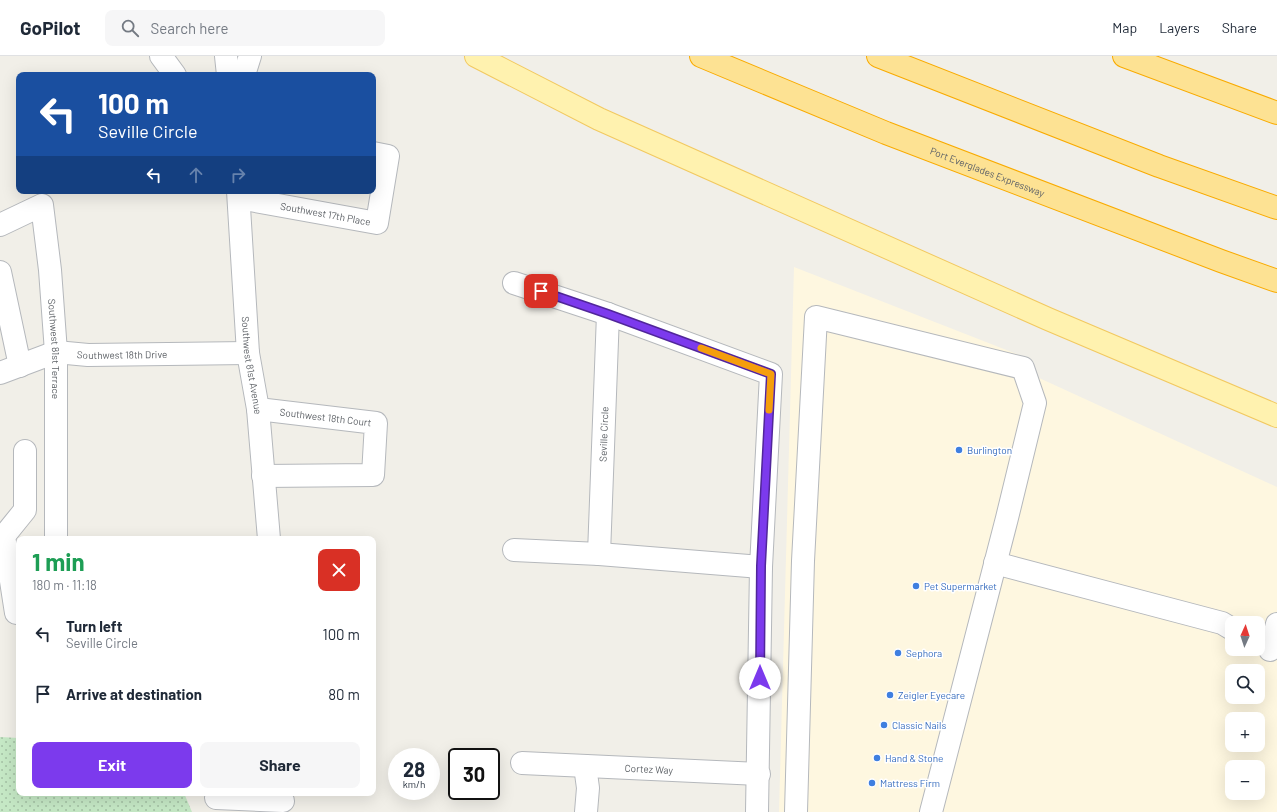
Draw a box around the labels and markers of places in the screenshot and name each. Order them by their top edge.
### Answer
pin [524,274,558,308]
place label: Burlington [967,444,1012,456]
marker: Burlington [954,445,964,455]
place label: Pet Supermarket [924,580,997,592]
marker: Pet Supermarket [911,581,921,591]
place label: Sephora [906,647,942,659]
marker: Sephora [893,648,903,658]
place label: Zeigler Eyecare [898,689,965,701]
marker: Zeigler Eyecare [885,690,895,700]
place label: Classic Nails [892,719,946,731]
marker: Classic Nails [879,720,889,730]
place label: Hand & Stone [885,752,943,764]
marker: Hand & Stone [872,753,882,763]
place label: Mattress Firm [880,777,940,789]
marker: Mattress Firm [867,778,877,788]

